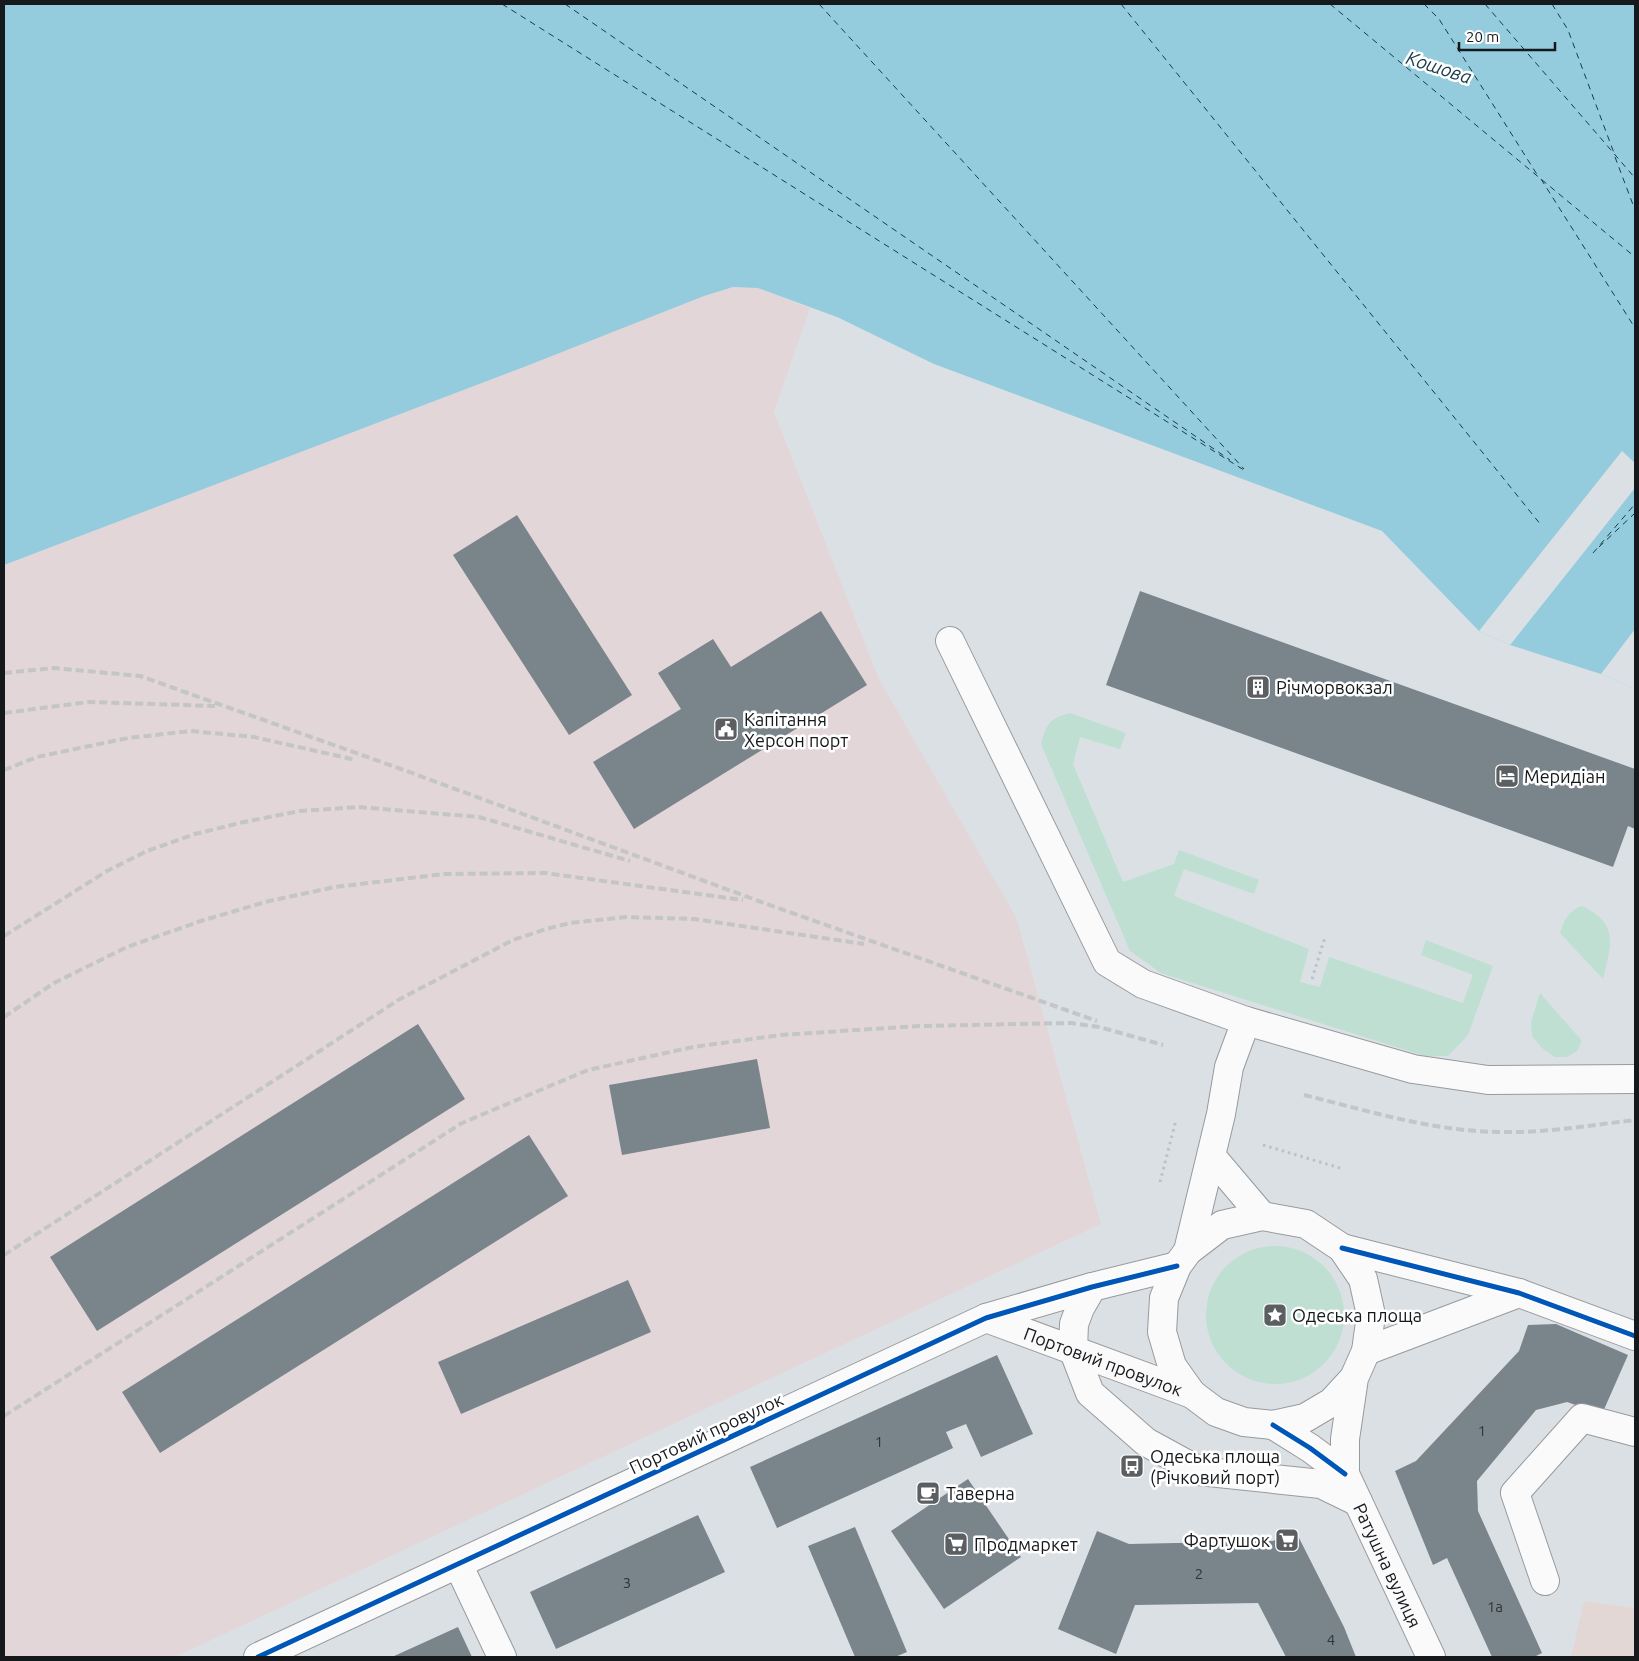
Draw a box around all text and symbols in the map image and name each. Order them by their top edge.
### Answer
scale bar [1459,20,1555,52]
text: 20 m [1466,28,1499,45]
water label: Кошова [1404,46,1474,88]
building icon: Річморвокзал [1245,674,1271,700]
place label: Річморвокзал [1276,677,1393,697]
place label: Капітання Херсон порт [744,709,848,750]
public building icon: Капітання Херсон порт [713,716,739,742]
hotel icon: Меридіан [1494,763,1520,789]
place label: Меридіан [1524,766,1605,786]
place icon: Одеська площа [1262,1302,1288,1328]
place label: Одеська площа [1292,1305,1422,1325]
street label: Портовий провулок [1021,1323,1185,1400]
street label: Портовий провулок [626,1389,786,1477]
house number: 1 [1478,1422,1486,1439]
house number: 1 [875,1433,883,1450]
place label: Одеська площа (Річковий порт) [1150,1446,1280,1488]
bus stop icon: Одеська площа (Річковий порт) [1119,1453,1145,1479]
cafe icon: Таверна [915,1480,941,1506]
place label: Таверна [946,1483,1015,1503]
street label: Ратушна вулиця [1350,1500,1426,1631]
supermarket icon: Фартушок [1274,1527,1300,1553]
place label: Фартушок [1183,1530,1270,1550]
supermarket icon: Продмаркет [943,1531,969,1557]
place label: Продмаркет [974,1534,1078,1554]
house number: 2 [1195,1565,1203,1582]
house number: 3 [623,1574,631,1591]
house number: 1а [1487,1598,1503,1615]
house number: 4 [1327,1631,1335,1648]

